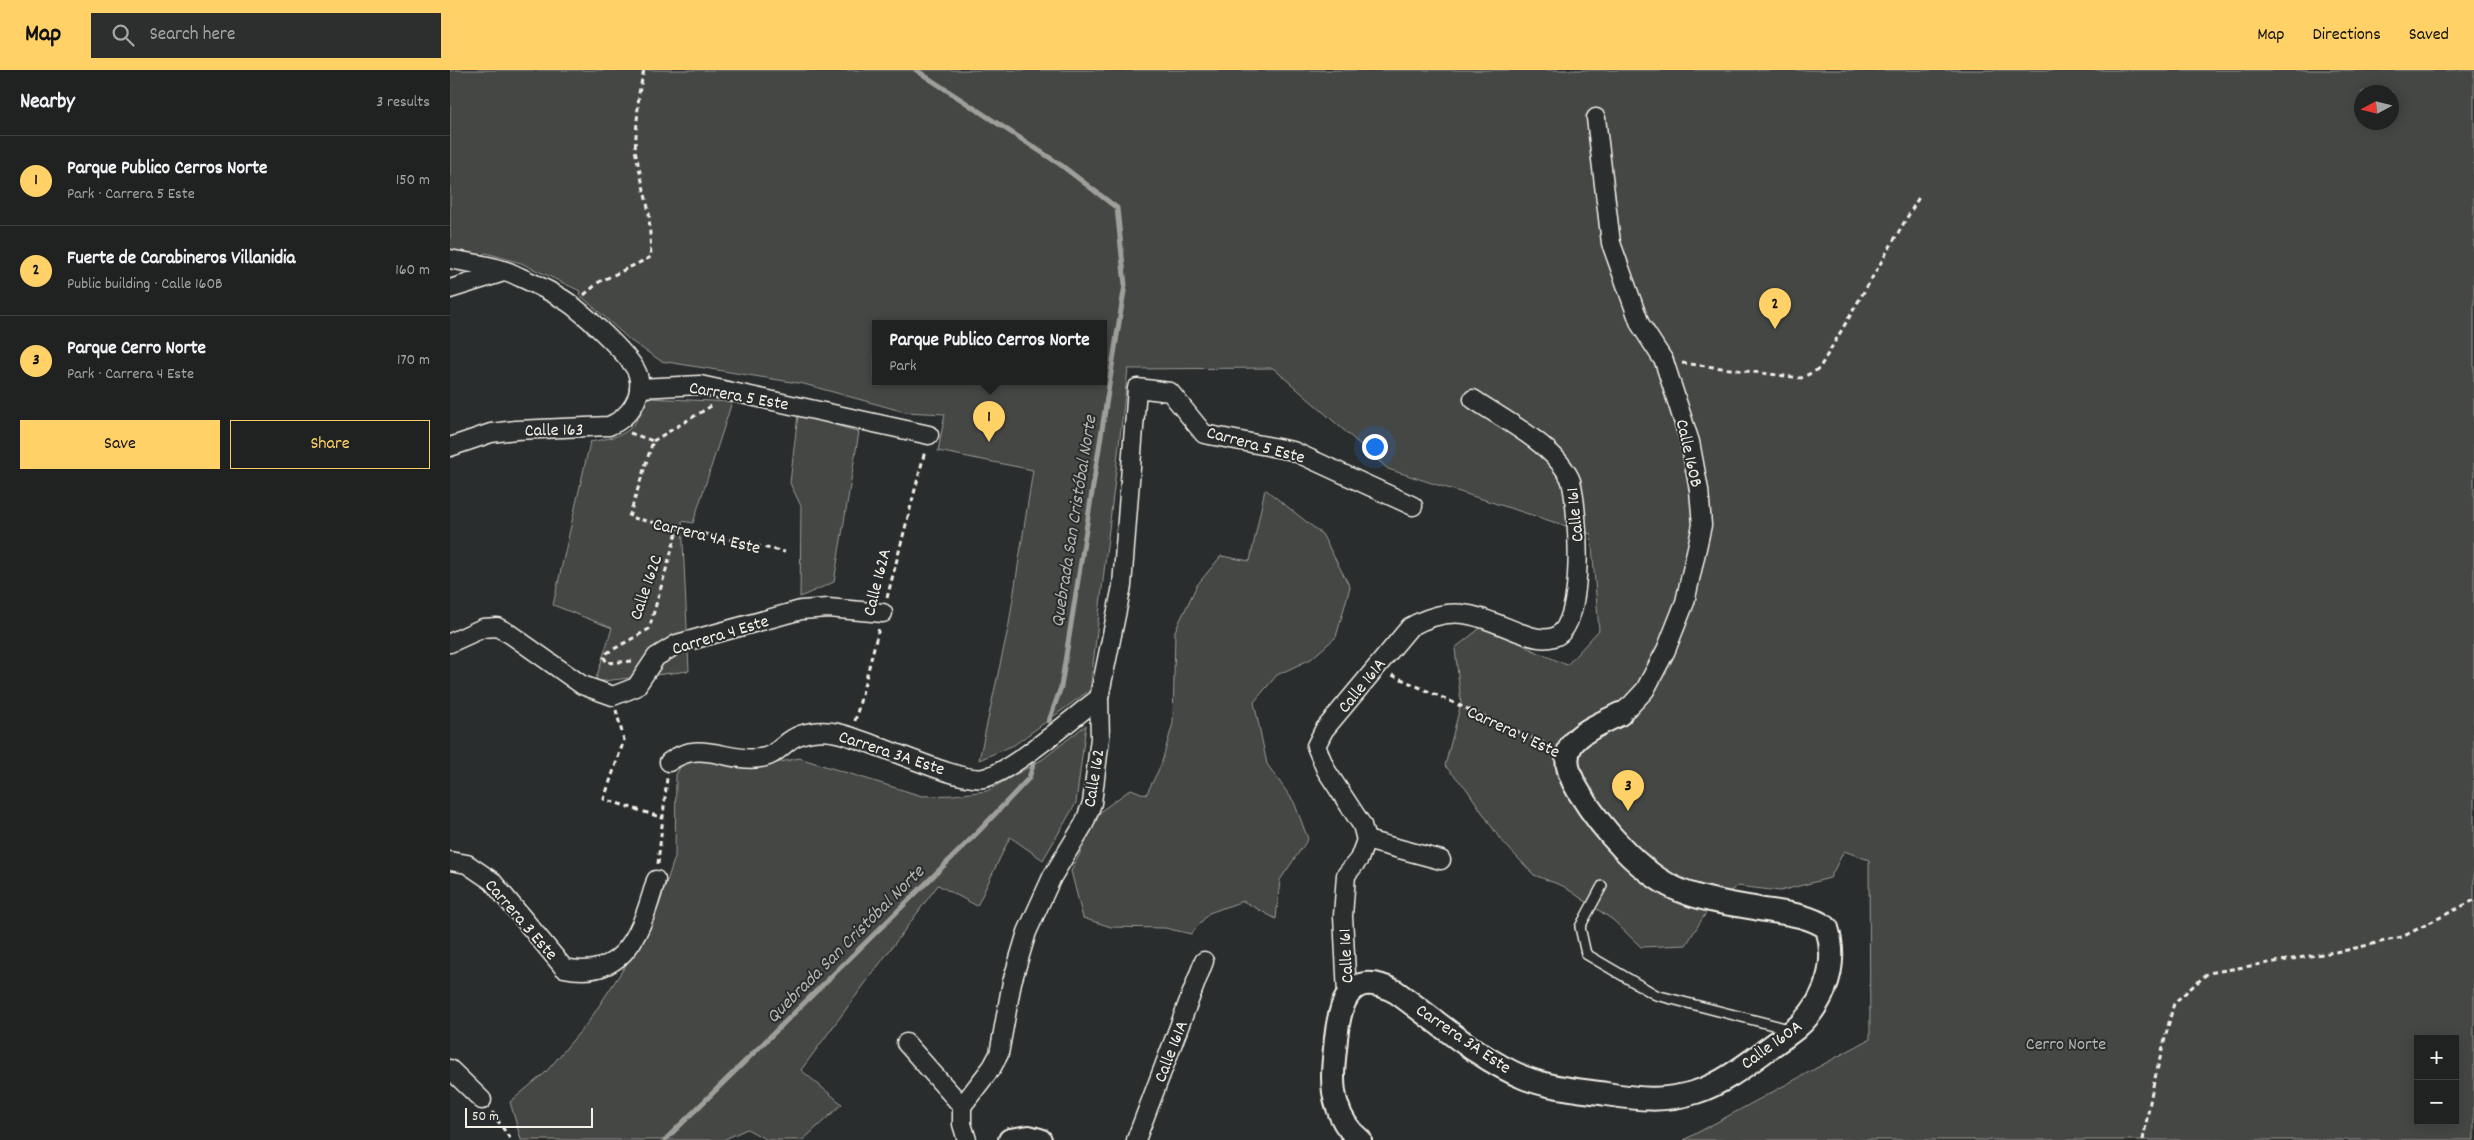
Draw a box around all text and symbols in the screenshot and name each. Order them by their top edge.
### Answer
search box [91,13,441,58]
text: Map [25,18,61,52]
icon: search [109,21,137,49]
text: Search here [149,22,235,49]
text: Map [2257,23,2284,48]
text: Directions [2312,23,2381,48]
text: Saved [2409,23,2449,48]
north arrow [2354,85,2399,130]
text: Nearby [20,88,75,118]
text: 3 results [376,91,430,114]
text: Parque Publico Cerros Norte [67,156,267,183]
text: 1 [34,169,38,192]
text: 150 m [396,169,430,192]
text: Park · Carrera 5 Este [67,183,195,206]
text: Fuerte de Carabineros Villanidia [67,246,296,273]
text: 2 [33,259,40,282]
text: 160 m [395,259,430,282]
text: Public building · Calle 160B [67,273,223,296]
pin: 2 [1759,288,1791,329]
popup [872,320,1107,385]
text: Parque Publico Cerros Norte [889,328,1090,355]
text: Parque Cerro Norte [67,336,206,363]
text: 3 [32,349,40,372]
text: 170 m [397,349,430,372]
text: Park [889,355,917,378]
text: Park · Carrera 4 Este [67,363,194,386]
street label: Carrera 5 Este [687,376,790,419]
pin: 1 [973,401,1005,442]
water label: Quebrada San Cristóbal Norte [1045,412,1106,629]
street label: Calle 160B [1668,417,1708,490]
street label: Calle 163 [524,418,584,445]
button: Save [20,420,220,469]
button: Share [230,420,430,469]
street label: Carrera 5 Este [1204,421,1307,472]
your location [1362,434,1388,460]
street label: Calle 161 [1561,486,1592,543]
street label: Carrera 4A Este [650,513,763,562]
street label: Calle 162A [858,546,899,619]
street label: Calle 162C [625,552,670,624]
street label: Carrera 4 Este [669,610,772,663]
street label: Calle 161A [1333,654,1393,719]
street label: Carrera 4 Este [1462,701,1563,766]
street label: Carrera 3A Este [835,725,948,783]
street label: Calle 162 [1079,748,1112,809]
pin: 3 [1612,770,1644,811]
water label: Quebrada San Cristóbal Norte [761,859,933,1031]
street label: Carrera 3 Este [478,875,562,967]
street label: Calle 161 [1334,928,1361,984]
street label: Carrera 3A Este [1410,999,1515,1081]
street label: Calle 160A [1737,1015,1808,1077]
street label: Calle 161A [1149,1017,1196,1086]
park label: Cerro Norte [2026,1033,2106,1058]
map controls [2414,1035,2459,1125]
button: + [2414,1035,2459,1080]
button: − [2414,1080,2459,1125]
scale bar [465,1105,592,1128]
text: 50 m [472,1107,499,1127]

